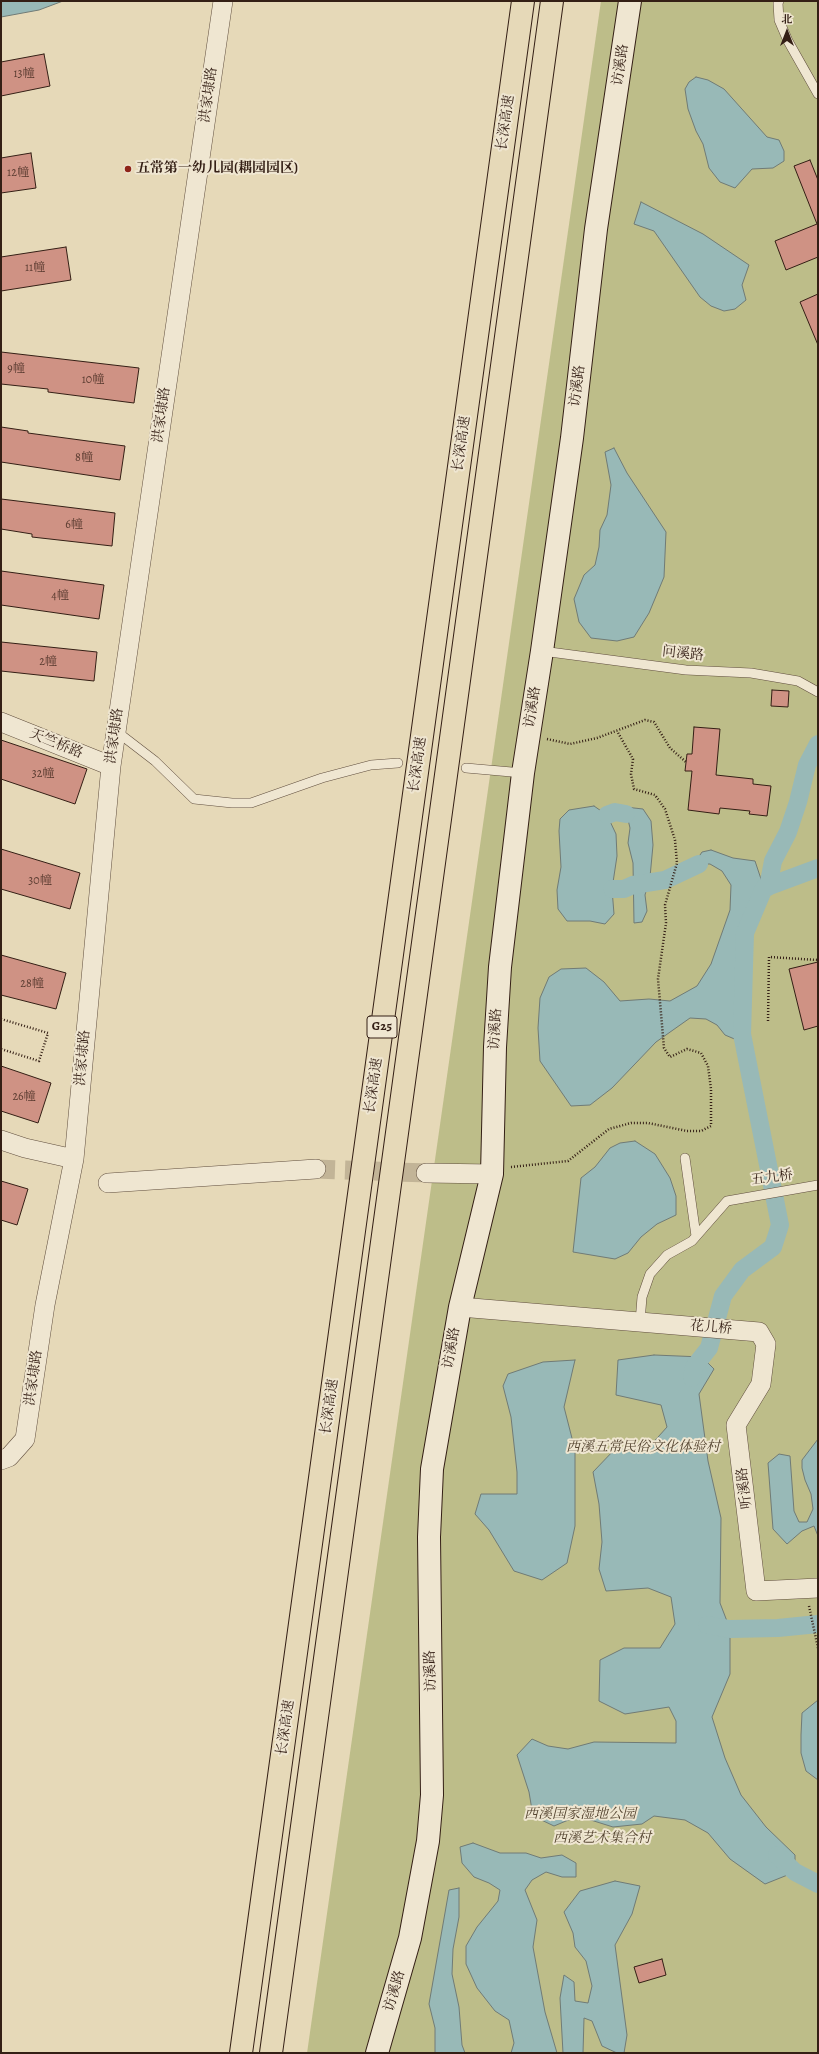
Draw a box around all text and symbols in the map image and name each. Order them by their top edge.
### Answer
north arrow [767,12,807,52]
text: 北 [782,12,793,27]
street label: 访溪路 [610,43,632,87]
street label: 洪家埭路 [197,66,221,124]
house number: 13幢 [13,67,35,81]
street label: 长深高速 [494,94,518,152]
place label: 五常第一幼儿园(耦园园区) [136,161,298,177]
marker: 五常第一幼儿园(耦园园区) [123,164,133,174]
house number: 12幢 [7,166,29,180]
house number: 11幢 [25,261,45,275]
house number: 9幢 [7,362,25,376]
street label: 访溪路 [567,364,589,408]
house number: 10幢 [82,373,104,387]
street label: 洪家埭路 [150,386,174,444]
street label: 长深高速 [450,415,474,473]
house number: 8幢 [75,451,93,465]
house number: 6幢 [65,518,83,532]
house number: 4幢 [51,589,69,603]
street label: 问溪路 [661,643,705,665]
house number: 2幢 [39,655,57,669]
street label: 访溪路 [521,685,545,729]
street label: 洪家埭路 [103,707,127,765]
street label: 天竺桥路 [27,726,85,762]
street label: 长深高速 [406,736,430,794]
house number: 32幢 [32,767,54,781]
house number: 30幢 [28,874,52,888]
house number: 28幢 [20,977,44,991]
street label: 访溪路 [487,1008,505,1050]
road number: G25 [367,1016,397,1038]
street label: 洪家埭路 [72,1029,94,1087]
street label: 长深高速 [362,1057,386,1115]
house number: 26幢 [12,1090,36,1104]
street label: 五九桥 [750,1167,794,1189]
street label: 花儿桥 [689,1318,733,1338]
street label: 访溪路 [440,1326,464,1370]
street label: 洪家埭路 [22,1349,46,1407]
street label: 长深高速 [318,1378,342,1436]
park label: 西溪五常民俗文化体验村 [566,1440,720,1456]
street label: 听溪路 [734,1466,756,1510]
street label: 访溪路 [422,1650,440,1692]
street label: 长深高速 [274,1699,298,1757]
park label: 西溪国家湿地公园 [524,1807,636,1823]
park label: 西溪艺术集合村 [553,1831,651,1847]
street label: 访溪路 [381,1968,409,2014]

